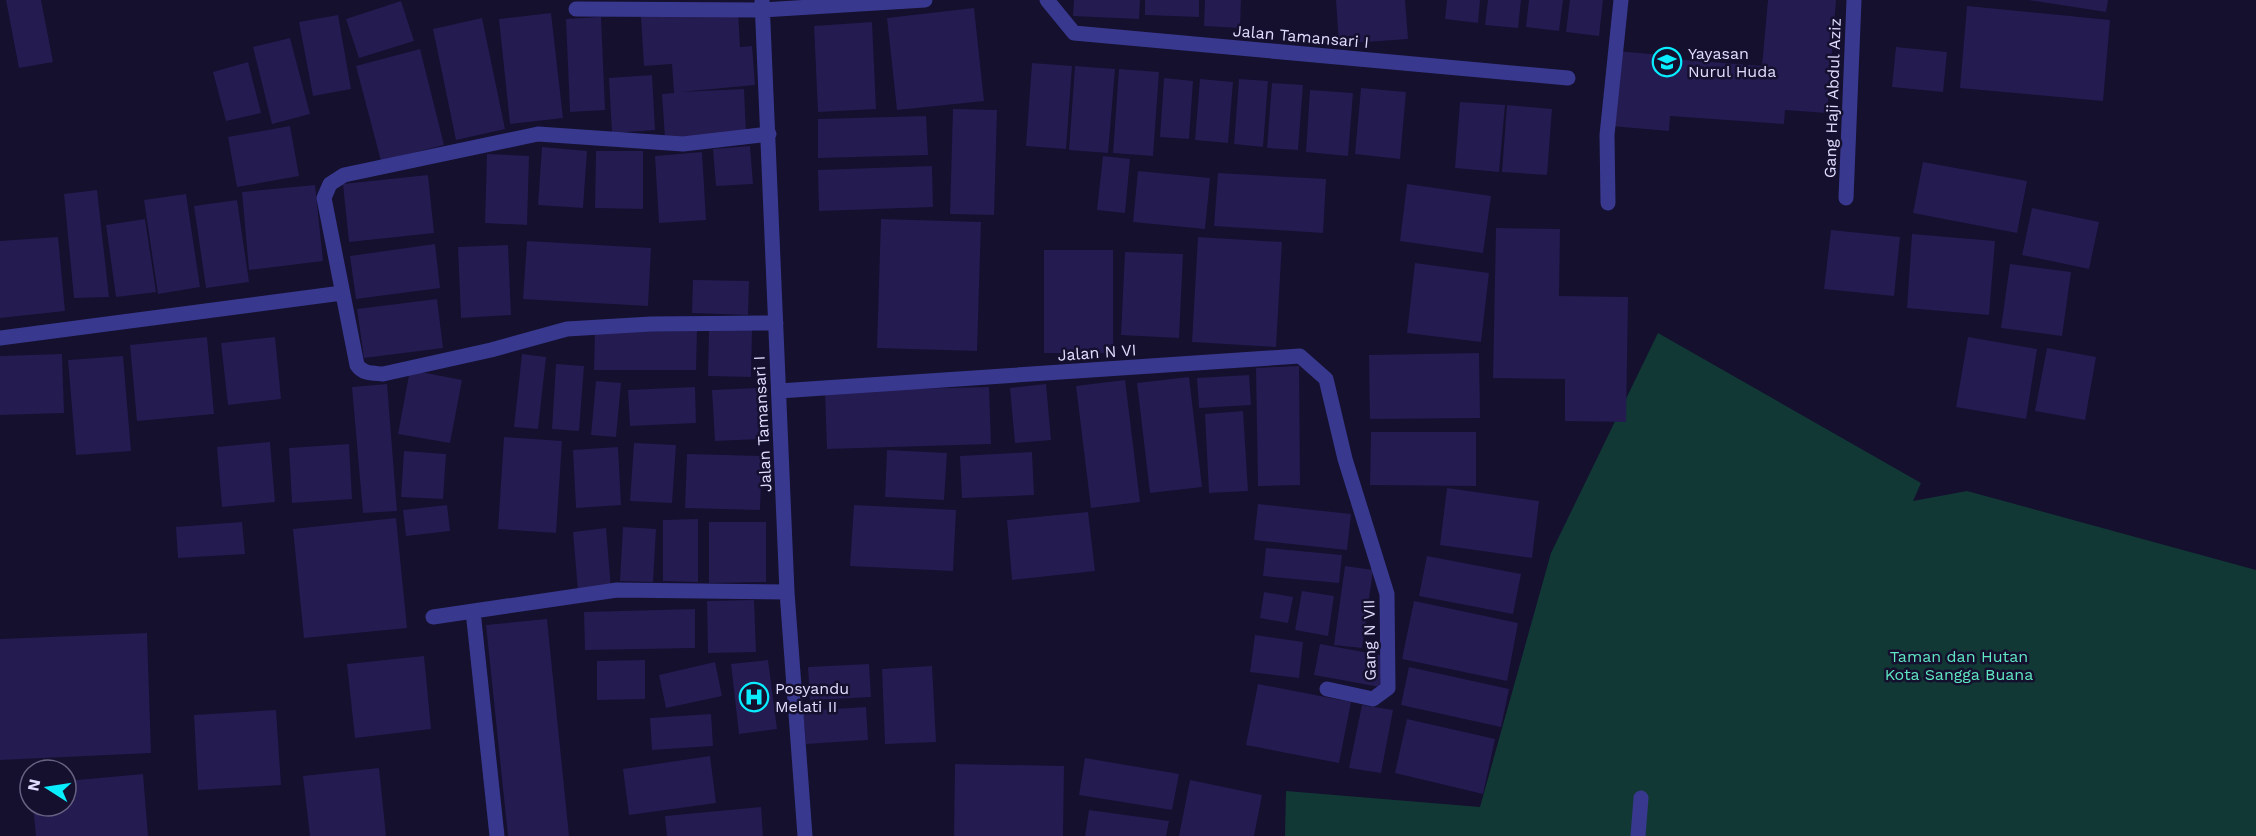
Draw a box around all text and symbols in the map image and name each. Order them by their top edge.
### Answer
street label: Gang Haji Abdul Aziz [1820,18,1845,178]
street label: Jalan Tamansari I [1232,21,1370,52]
place label: Yayasan Nurul Huda [1688,44,1776,81]
school or university icon: Yayasan Nurul Huda [1651,46,1683,78]
street label: Jalan N VI [1057,340,1137,365]
street label: Jalan Tamansari I [749,355,776,493]
street label: Gang N VII [1359,599,1380,681]
park label: Taman dan Hutan Kota Sangga Buana [1885,647,2033,684]
place label: Posyandu Melati II [775,679,849,716]
hospital icon: Posyandu Melati II [738,681,770,713]
north arrow [18,758,78,818]
text: N [23,777,44,793]

